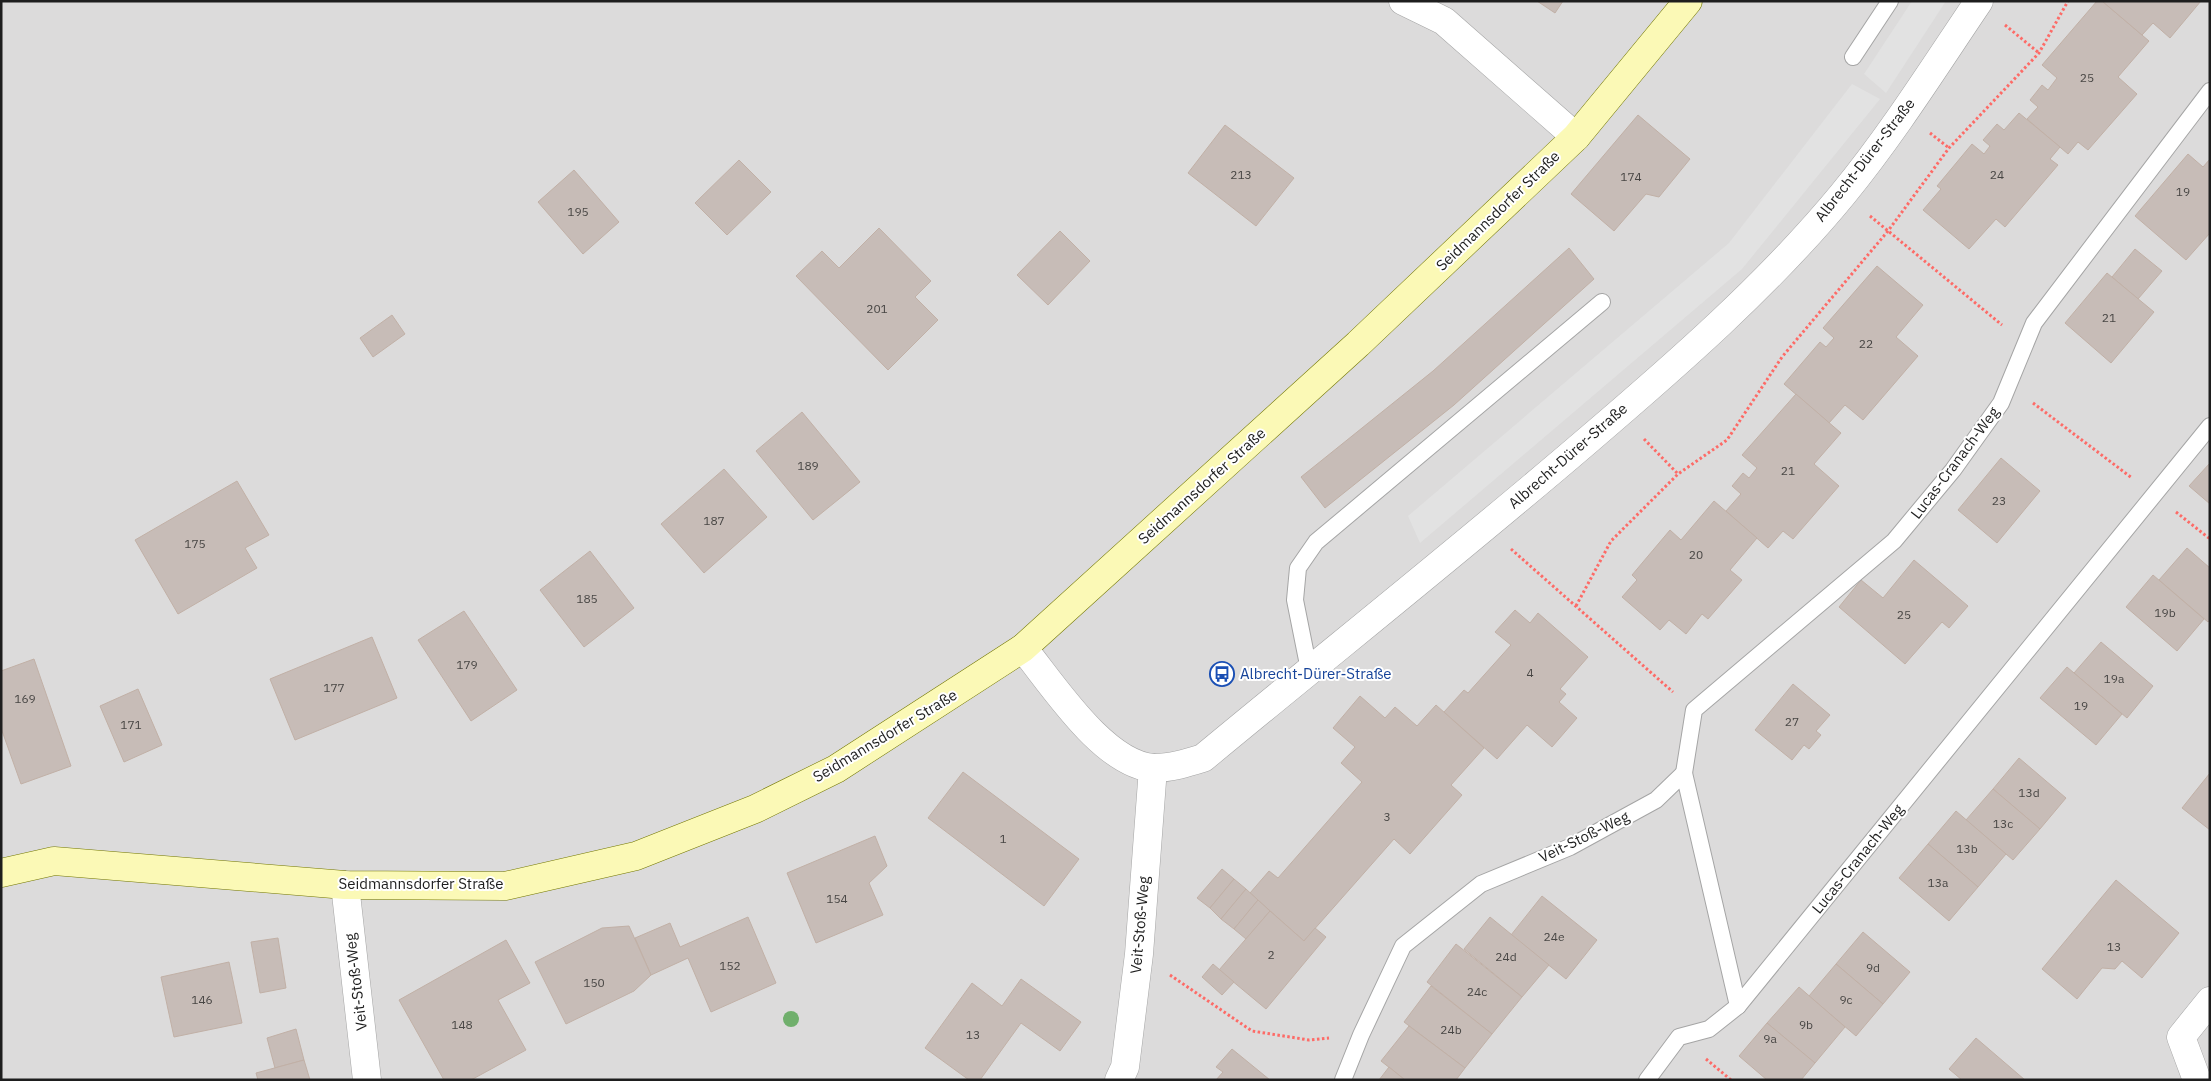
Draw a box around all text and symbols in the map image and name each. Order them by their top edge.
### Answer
house number: 25 [2080,70,2094,85]
street label: Albrecht-Dürer-Straße [1810,94,1919,225]
street label: Seidmannsdorfer Straße [1432,147,1564,275]
house number: 213 [1230,167,1252,182]
house number: 24 [1990,167,2004,182]
house number: 174 [1620,169,1642,184]
house number: 19 [2176,184,2190,199]
house number: 195 [567,204,589,219]
house number: 201 [866,301,888,316]
house number: 21 [2102,310,2116,325]
house number: 22 [1859,336,1873,351]
street label: Albrecht-Dürer-Straße [1504,399,1631,512]
street label: Lucas-Cranach-Weg [1906,403,2003,522]
street label: Seidmannsdorfer Straße [1134,423,1269,548]
house number: 189 [797,458,819,473]
house number: 21 [1781,463,1795,478]
house number: 23 [1992,493,2006,508]
house number: 187 [703,513,725,528]
house number: 175 [184,536,206,551]
house number: 20 [1689,547,1703,562]
house number: 185 [576,591,598,606]
house number: 19b [2154,605,2176,620]
house number: 25 [1897,607,1911,622]
house number: 179 [456,657,478,672]
bus stop icon: Albrecht-Dürer-Straße [1209,661,1235,687]
place label: Albrecht-Dürer-Straße [1240,664,1392,683]
house number: 4 [1526,665,1534,680]
house number: 19a [2104,671,2125,686]
house number: 177 [323,680,345,695]
street label: Seidmannsdorfer Straße [809,685,960,786]
house number: 169 [14,691,36,706]
house number: 19 [2074,698,2088,713]
house number: 27 [1785,714,1799,729]
house number: 171 [120,717,142,732]
house number: 13d [2018,785,2040,800]
street label: Lucas-Cranach-Weg [1808,800,1908,917]
street label: Veit-Stoß-Weg [1536,806,1632,867]
house number: 3 [1383,809,1391,824]
house number: 13c [1993,816,2013,831]
house number: 1 [999,831,1007,846]
house number: 13b [1956,841,1978,856]
street label: Seidmannsdorfer Straße [339,874,503,893]
street label: Veit-Stoß-Weg [1126,875,1153,975]
house number: 13a [1928,875,1949,890]
house number: 154 [826,891,848,906]
house number: 24e [1544,929,1565,944]
street label: Veit-Stoß-Weg [340,932,371,1032]
house number: 13 [2107,939,2121,954]
house number: 2 [1267,947,1275,962]
house number: 24d [1495,949,1517,964]
house number: 152 [719,958,741,973]
house number: 9d [1866,960,1880,975]
house number: 150 [583,975,605,990]
house number: 24c [1467,984,1487,999]
house number: 146 [191,992,213,1007]
house number: 9c [1839,992,1853,1007]
house number: 148 [451,1017,473,1032]
house number: 9b [1799,1017,1813,1032]
house number: 24b [1440,1022,1462,1037]
house number: 13 [966,1027,980,1042]
house number: 9a [1763,1031,1777,1046]

